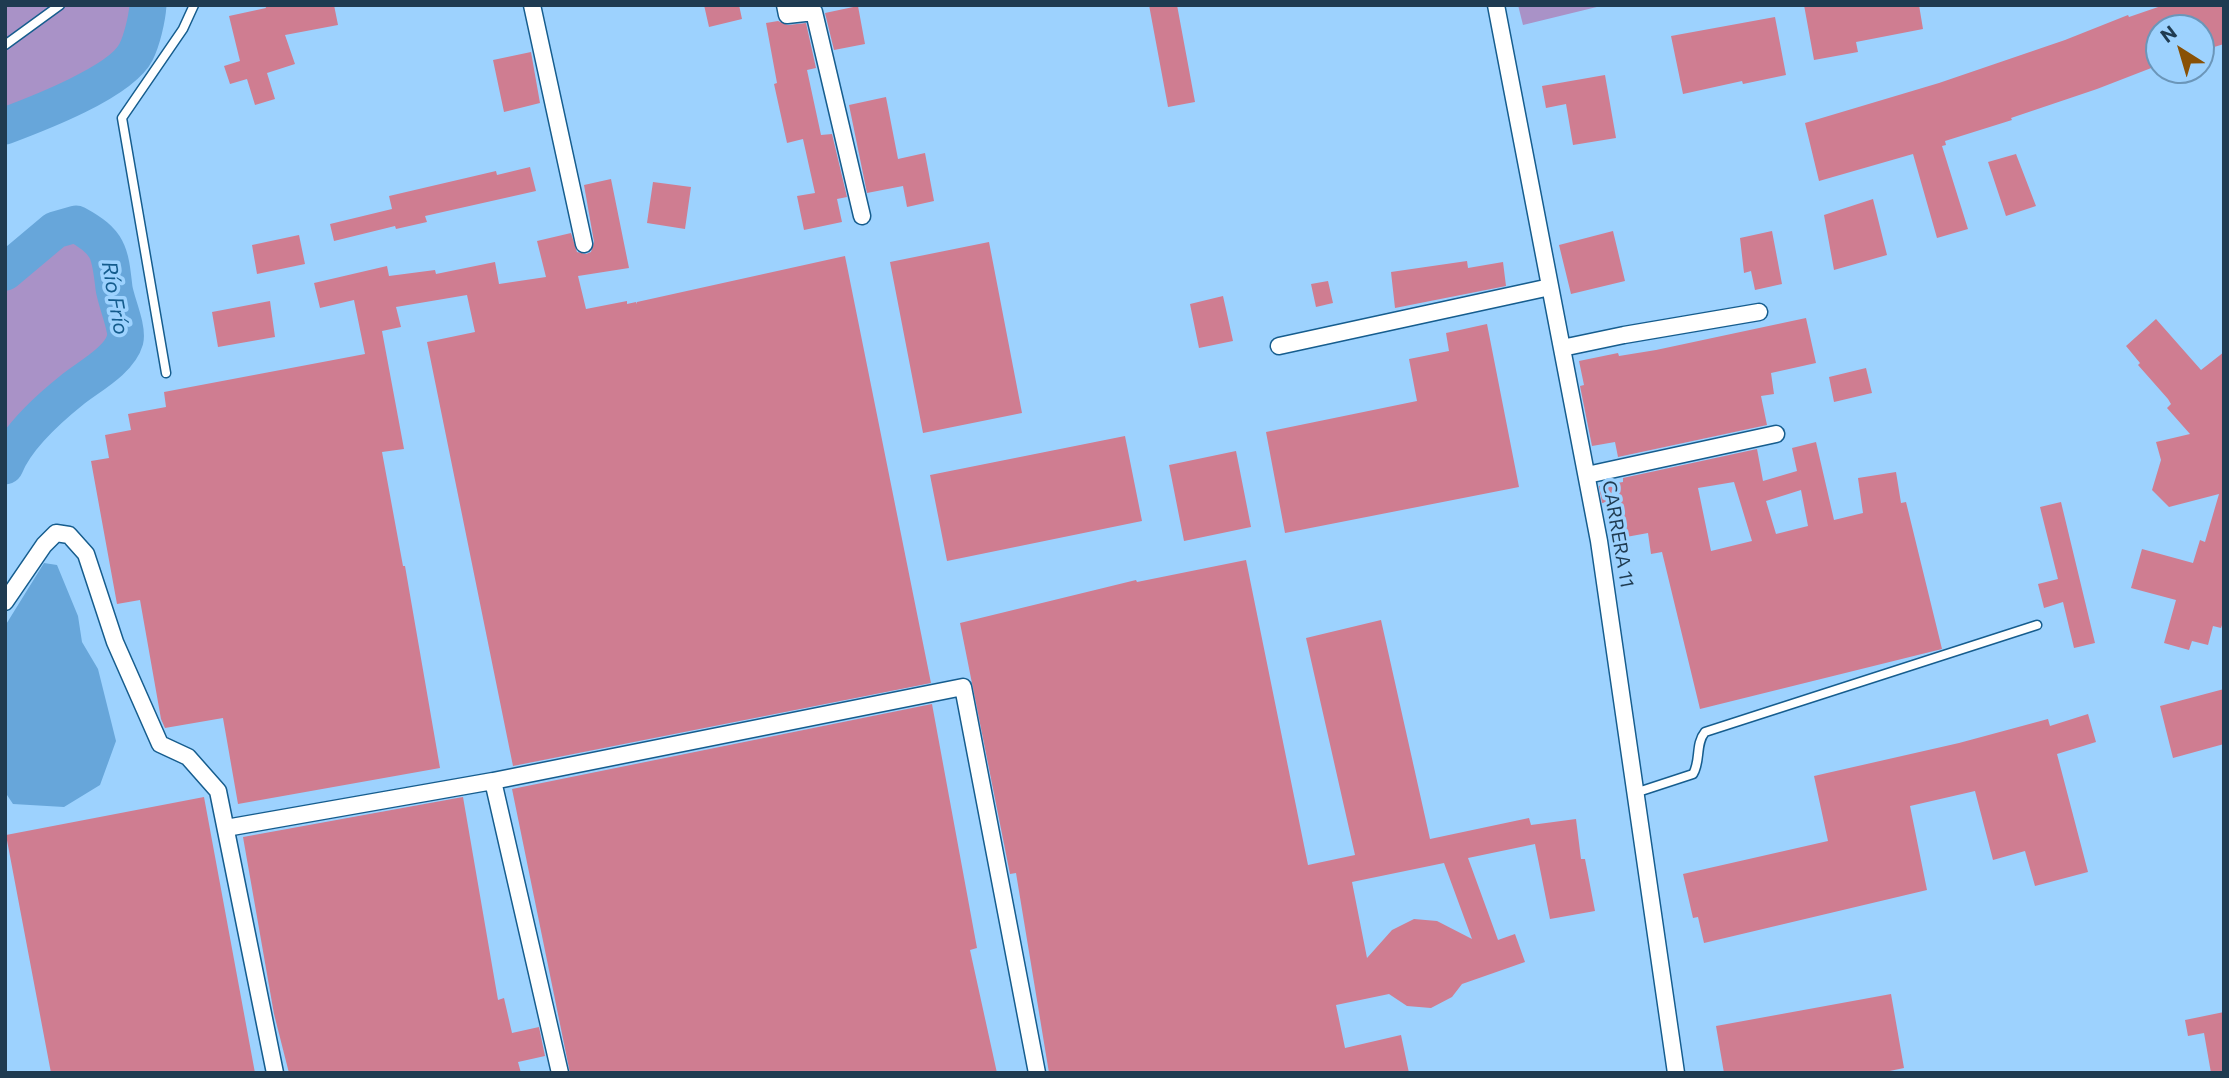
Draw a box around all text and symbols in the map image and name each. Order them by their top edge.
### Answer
north arrow [2145,14,2215,84]
text: N [2156,20,2181,47]
water label: Río Frío [96,259,134,337]
street label: CARRERA 11 [1597,479,1639,589]

